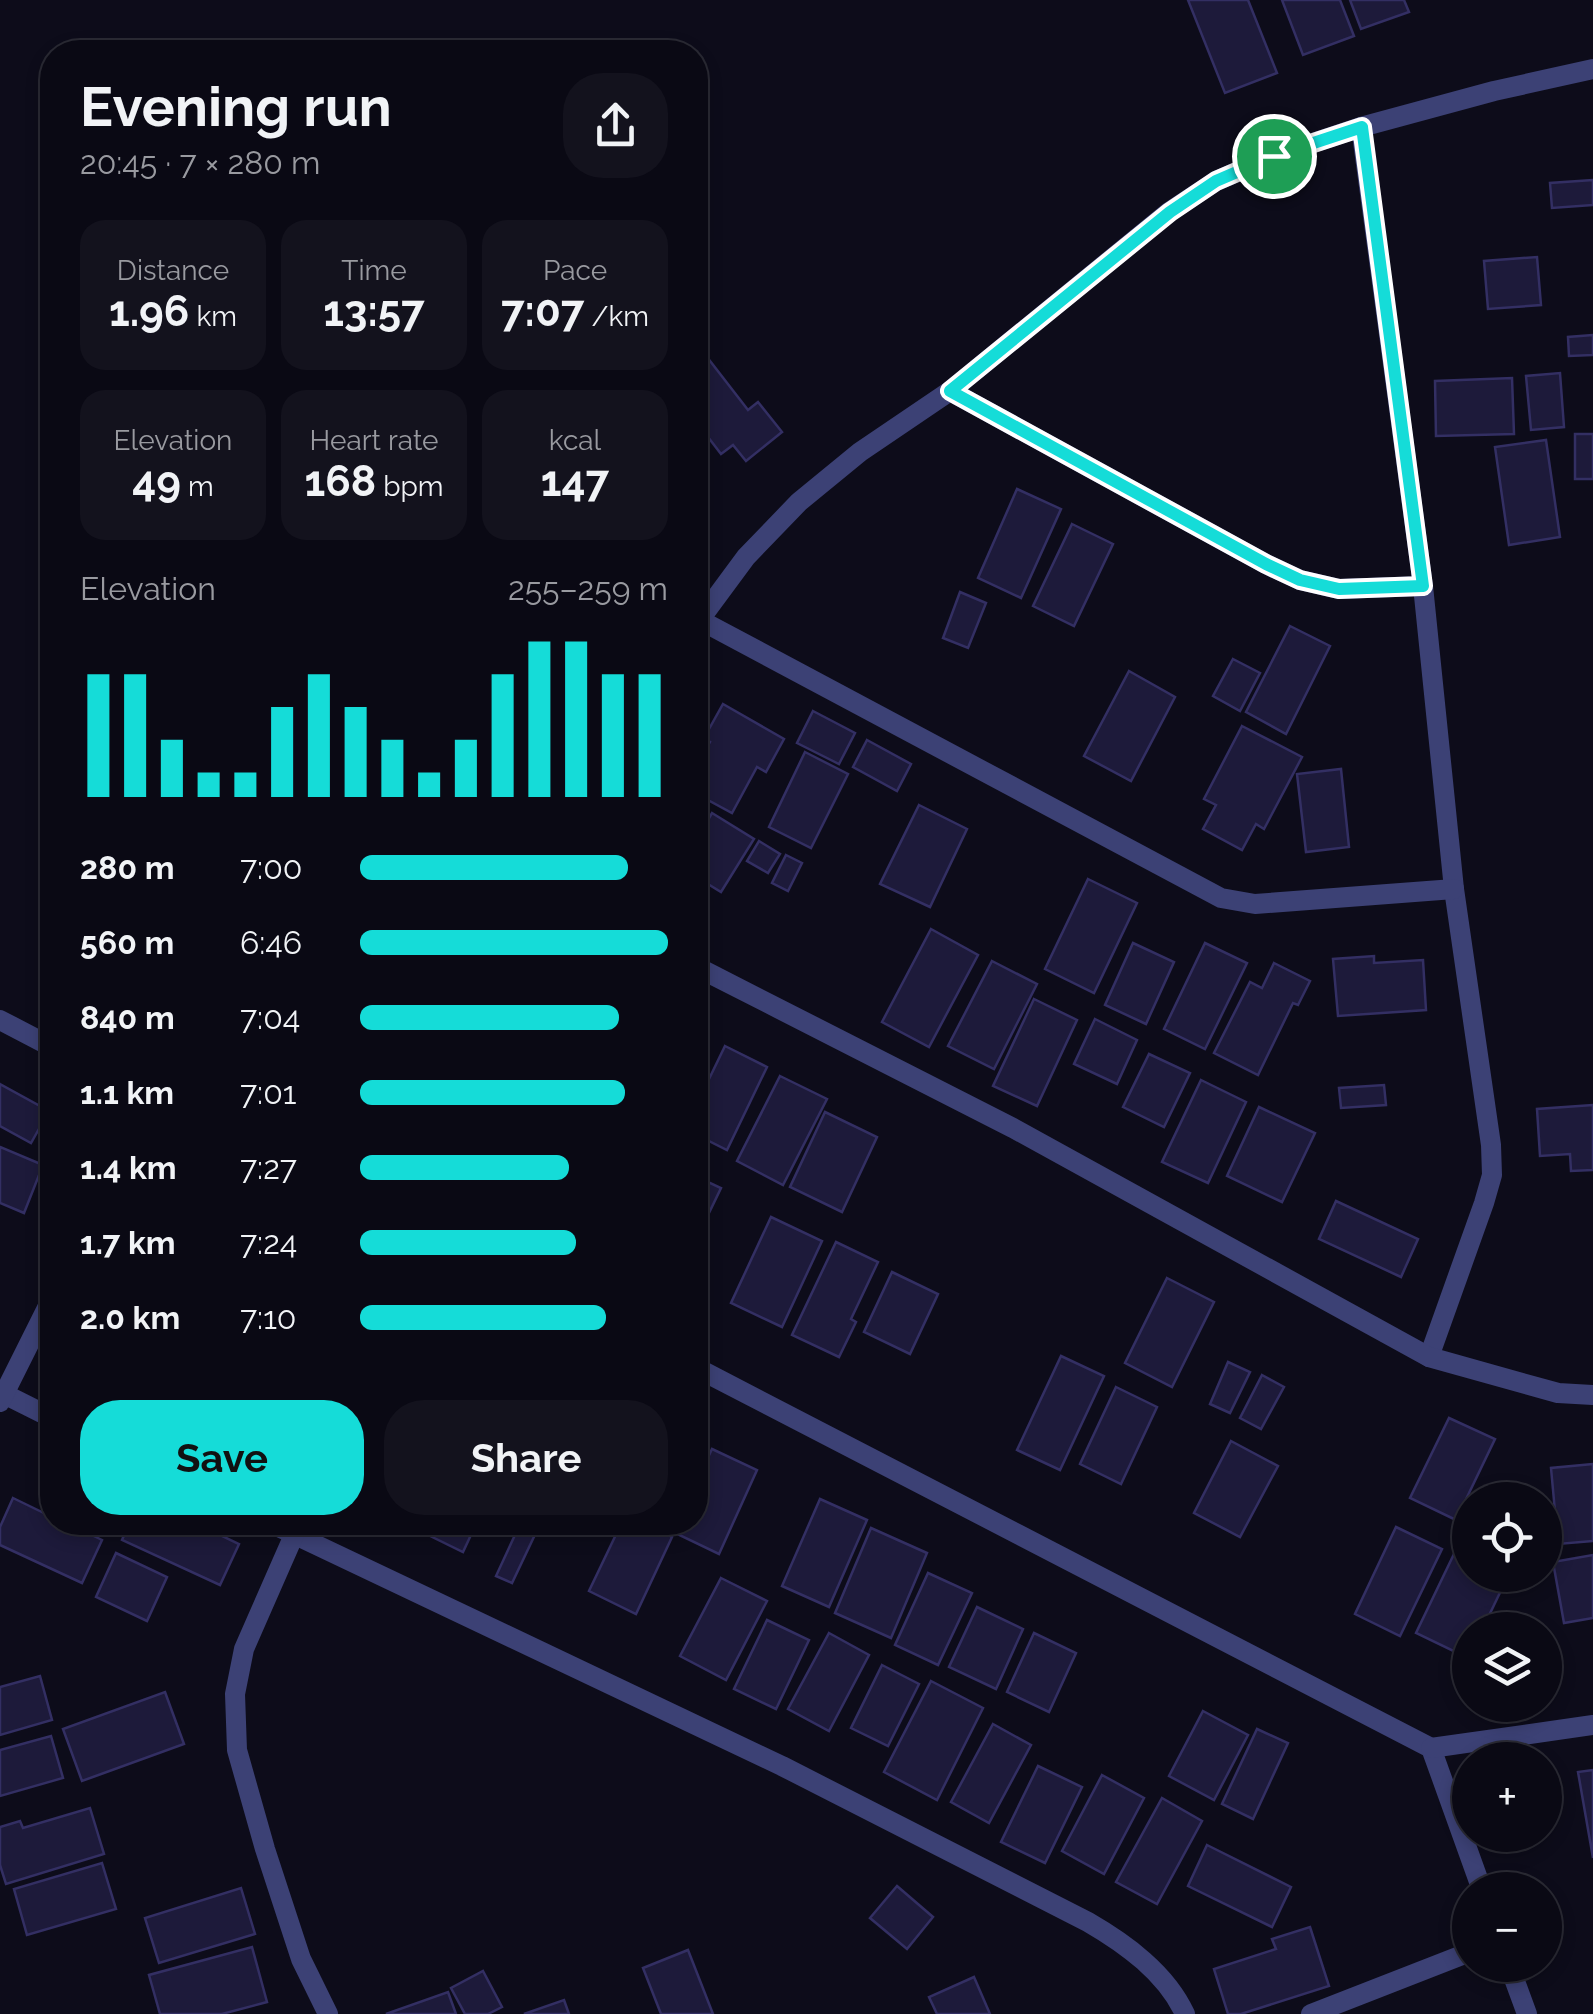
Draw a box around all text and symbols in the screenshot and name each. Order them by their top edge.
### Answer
button: share [563,73,668,178]
text: Evening run [80,74,392,139]
pin [1232,114,1317,199]
icon: arrive [1247,129,1302,184]
text: 20:45 · 7 × 280 m [80,144,320,181]
text: Distance [117,254,229,287]
text: Time [341,254,407,287]
text: Pace [543,254,607,287]
text: 1.96 [109,287,189,336]
text: 13:57 [323,287,425,336]
text: 7:07 [501,287,584,336]
text: km [189,300,237,333]
text: /km [584,300,649,333]
text: Elevation [114,424,232,457]
text: Heart rate [310,424,438,457]
text: kcal [549,424,601,457]
text: 49 [132,457,181,506]
text: 168 [304,457,376,506]
text: 147 [541,457,609,506]
text: m [181,470,214,503]
text: bpm [376,470,444,503]
text: Elevation [80,570,216,607]
text: 255–259 m [508,570,668,607]
text: 280 m [80,849,175,886]
text: 7:00 [240,849,302,886]
text: 560 m [80,924,174,961]
text: 6:46 [240,924,302,961]
text: 840 m [80,999,175,1036]
text: 7:04 [240,999,300,1036]
text: 1.1 km [80,1074,174,1111]
text: 7:01 [240,1074,296,1111]
text: 1.4 km [80,1149,177,1186]
text: 7:27 [240,1149,297,1186]
text: 1.7 km [80,1224,176,1261]
text: 7:24 [240,1224,297,1261]
text: 2.0 km [80,1299,180,1336]
text: 7:10 [240,1299,296,1336]
button: Save [80,1400,364,1515]
button: Share [384,1400,668,1515]
map controls [1452,1482,1562,1982]
button: locate [1452,1482,1562,1592]
button: layers [1452,1612,1562,1722]
button: + [1452,1742,1562,1852]
button: − [1452,1872,1562,1982]

